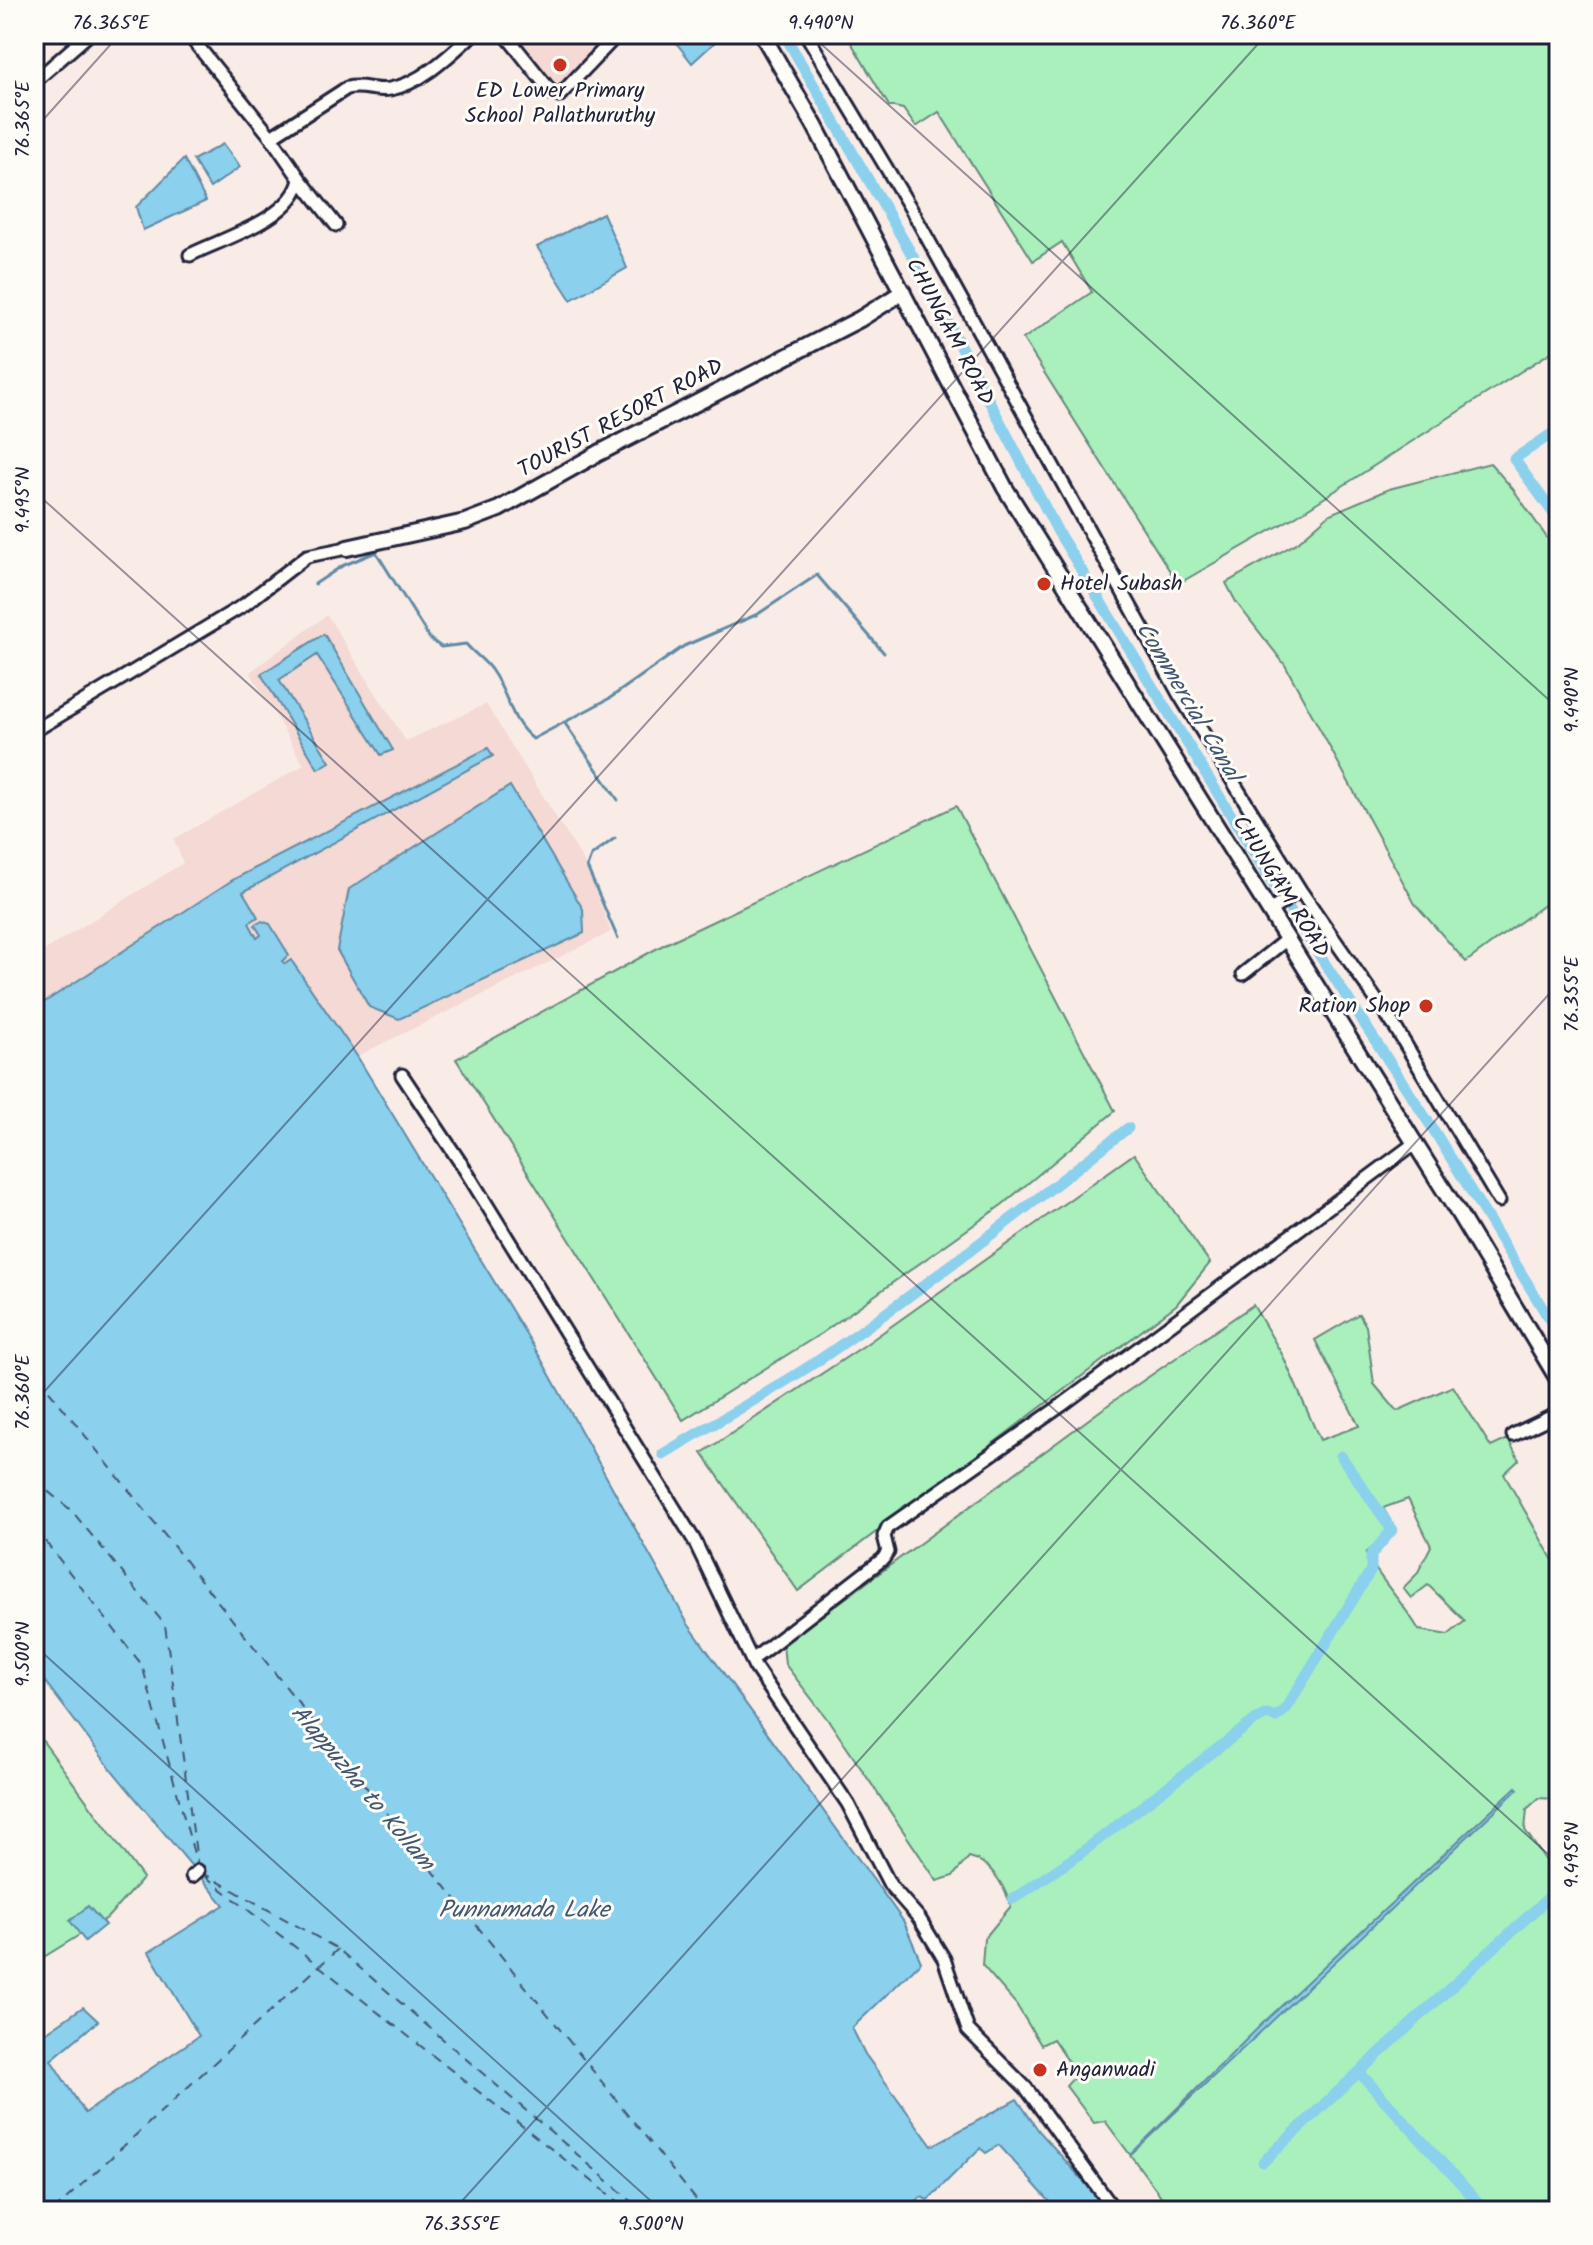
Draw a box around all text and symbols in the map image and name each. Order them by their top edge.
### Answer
text: 76.365°E [73,8,151,40]
text: 9.490°N [788,8,854,40]
text: 76.360°E [1220,8,1297,40]
marker: ED Lower Primary School Pallathuruthy [551,56,569,74]
place label: ED Lower Primary School Pallathuruthy [465,74,656,134]
text: 76.365°E [8,79,40,157]
street label: CHUNGAM ROAD [895,252,1003,412]
street label: TOURIST RESORT ROAD [512,350,730,488]
text: 9.495°N [8,467,40,533]
place label: Hotel Subash [1060,567,1183,602]
marker: Hotel Subash [1035,575,1053,593]
water label: Commercial Canal [1125,614,1253,793]
text: 9.490°N [1557,667,1589,733]
street label: CHUNGAM ROAD [1222,809,1338,965]
text: 76.355°E [1557,954,1589,1032]
place label: Ration Shop [1299,989,1410,1024]
marker: Ration Shop [1417,997,1435,1015]
text: 76.360°E [8,1353,40,1430]
text: 9.500°N [8,1621,40,1687]
water label: Alappuzha to Kollam [280,1696,445,1881]
text: 9.495°N [1557,1822,1589,1888]
water label: Punnamada Lake [438,1891,612,1930]
place label: Anganwadi [1056,2053,1156,2088]
marker: Anganwadi [1031,2061,1049,2079]
text: 76.355°E [424,2209,502,2241]
text: 9.500°N [618,2209,684,2241]

